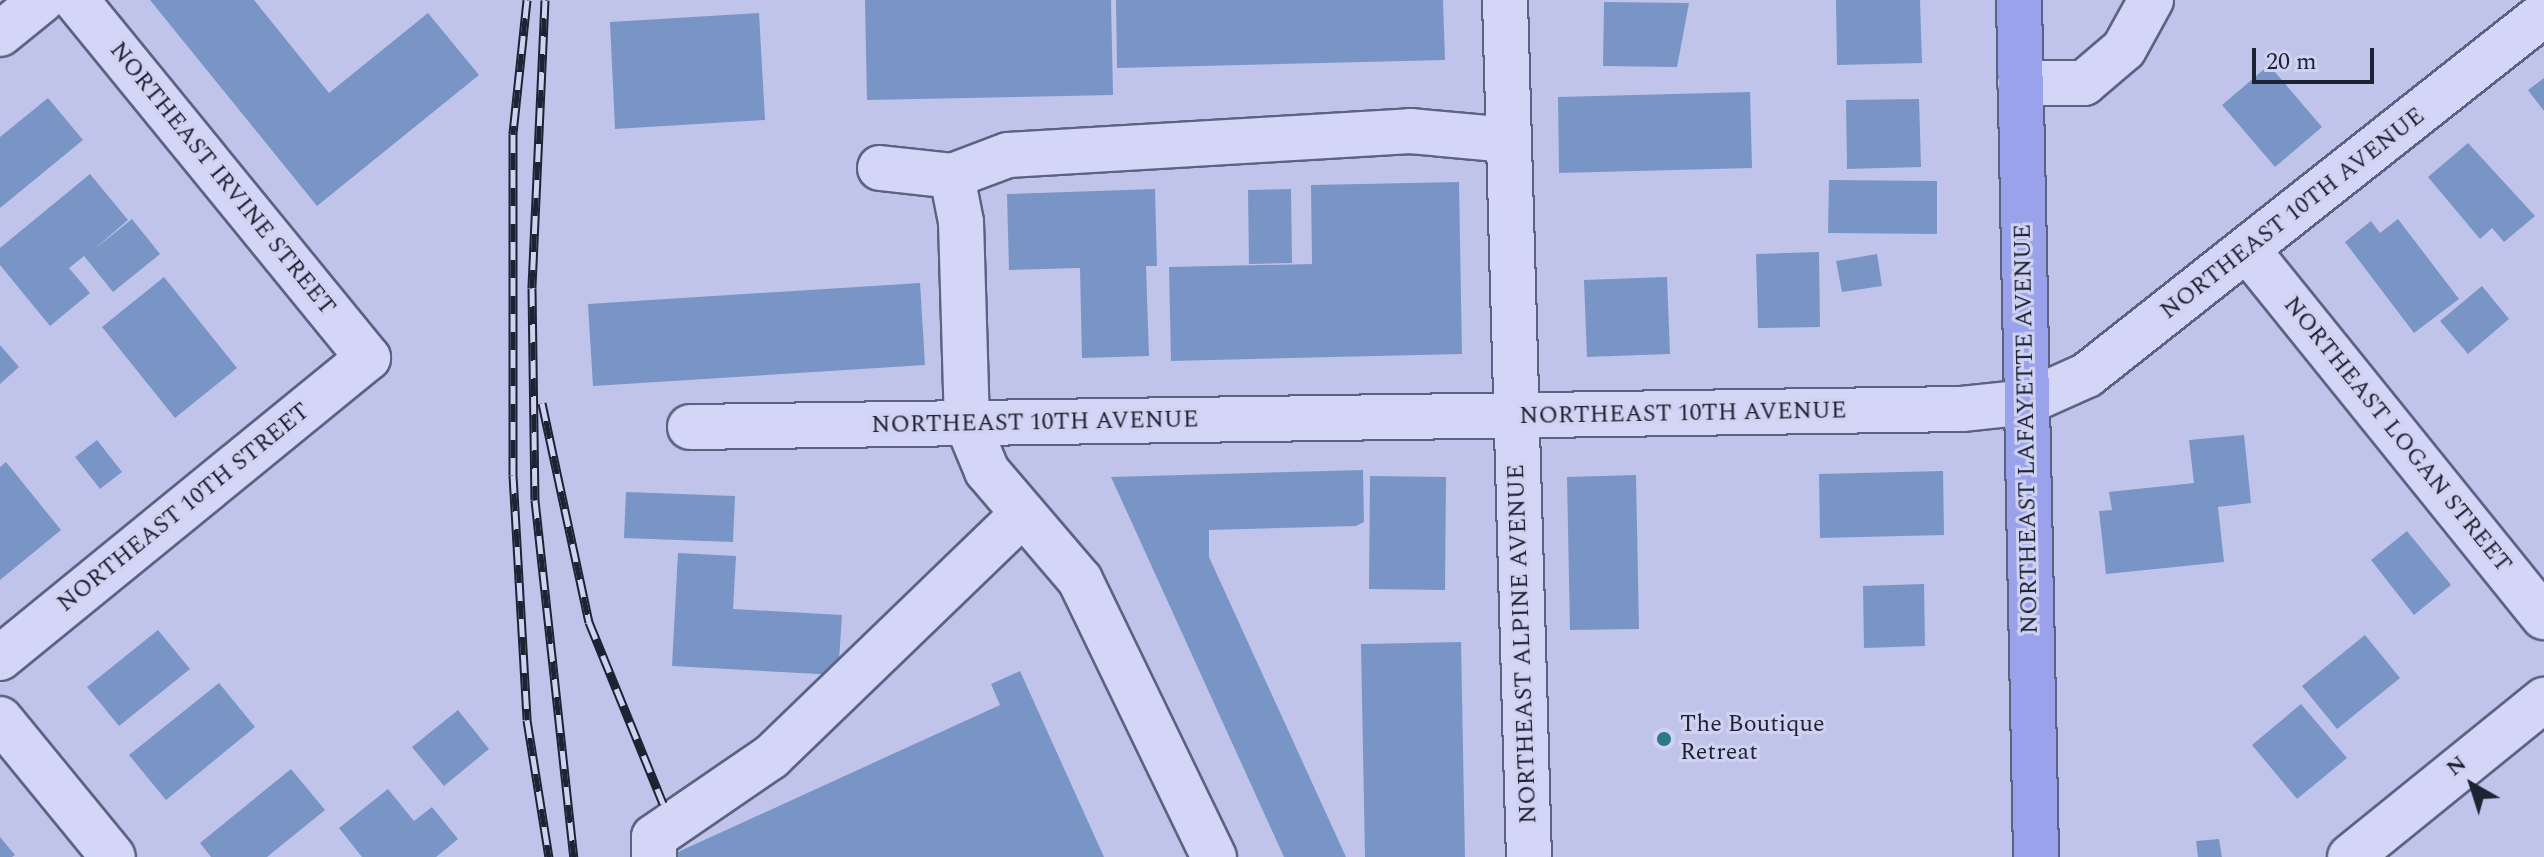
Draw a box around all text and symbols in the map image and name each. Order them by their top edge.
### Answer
scale bar [2256,32,2378,82]
street label: NORTHEAST IRVINE STREET [103,37,341,321]
text: 20 m [2266,44,2317,80]
street label: NORTHEAST 10TH AVENUE [2155,102,2431,326]
street label: NORTHEAST LAFAYETTE AVENUE [2009,224,2045,634]
street label: NORTHEAST LOGAN STREET [2277,291,2517,579]
street label: NORTHEAST 10TH STREET [52,397,316,619]
street label: NORTHEAST 10TH AVENUE [1519,397,1847,431]
street label: NORTHEAST 10TH AVENUE [871,406,1199,440]
street label: NORTHEAST ALPINE AVENUE [1502,464,1544,824]
place label: The Boutique Retreat [1680,711,1825,767]
marker: The Boutique Retreat [1655,730,1673,748]
north arrow [2432,745,2512,825]
text: N [2439,747,2474,784]

